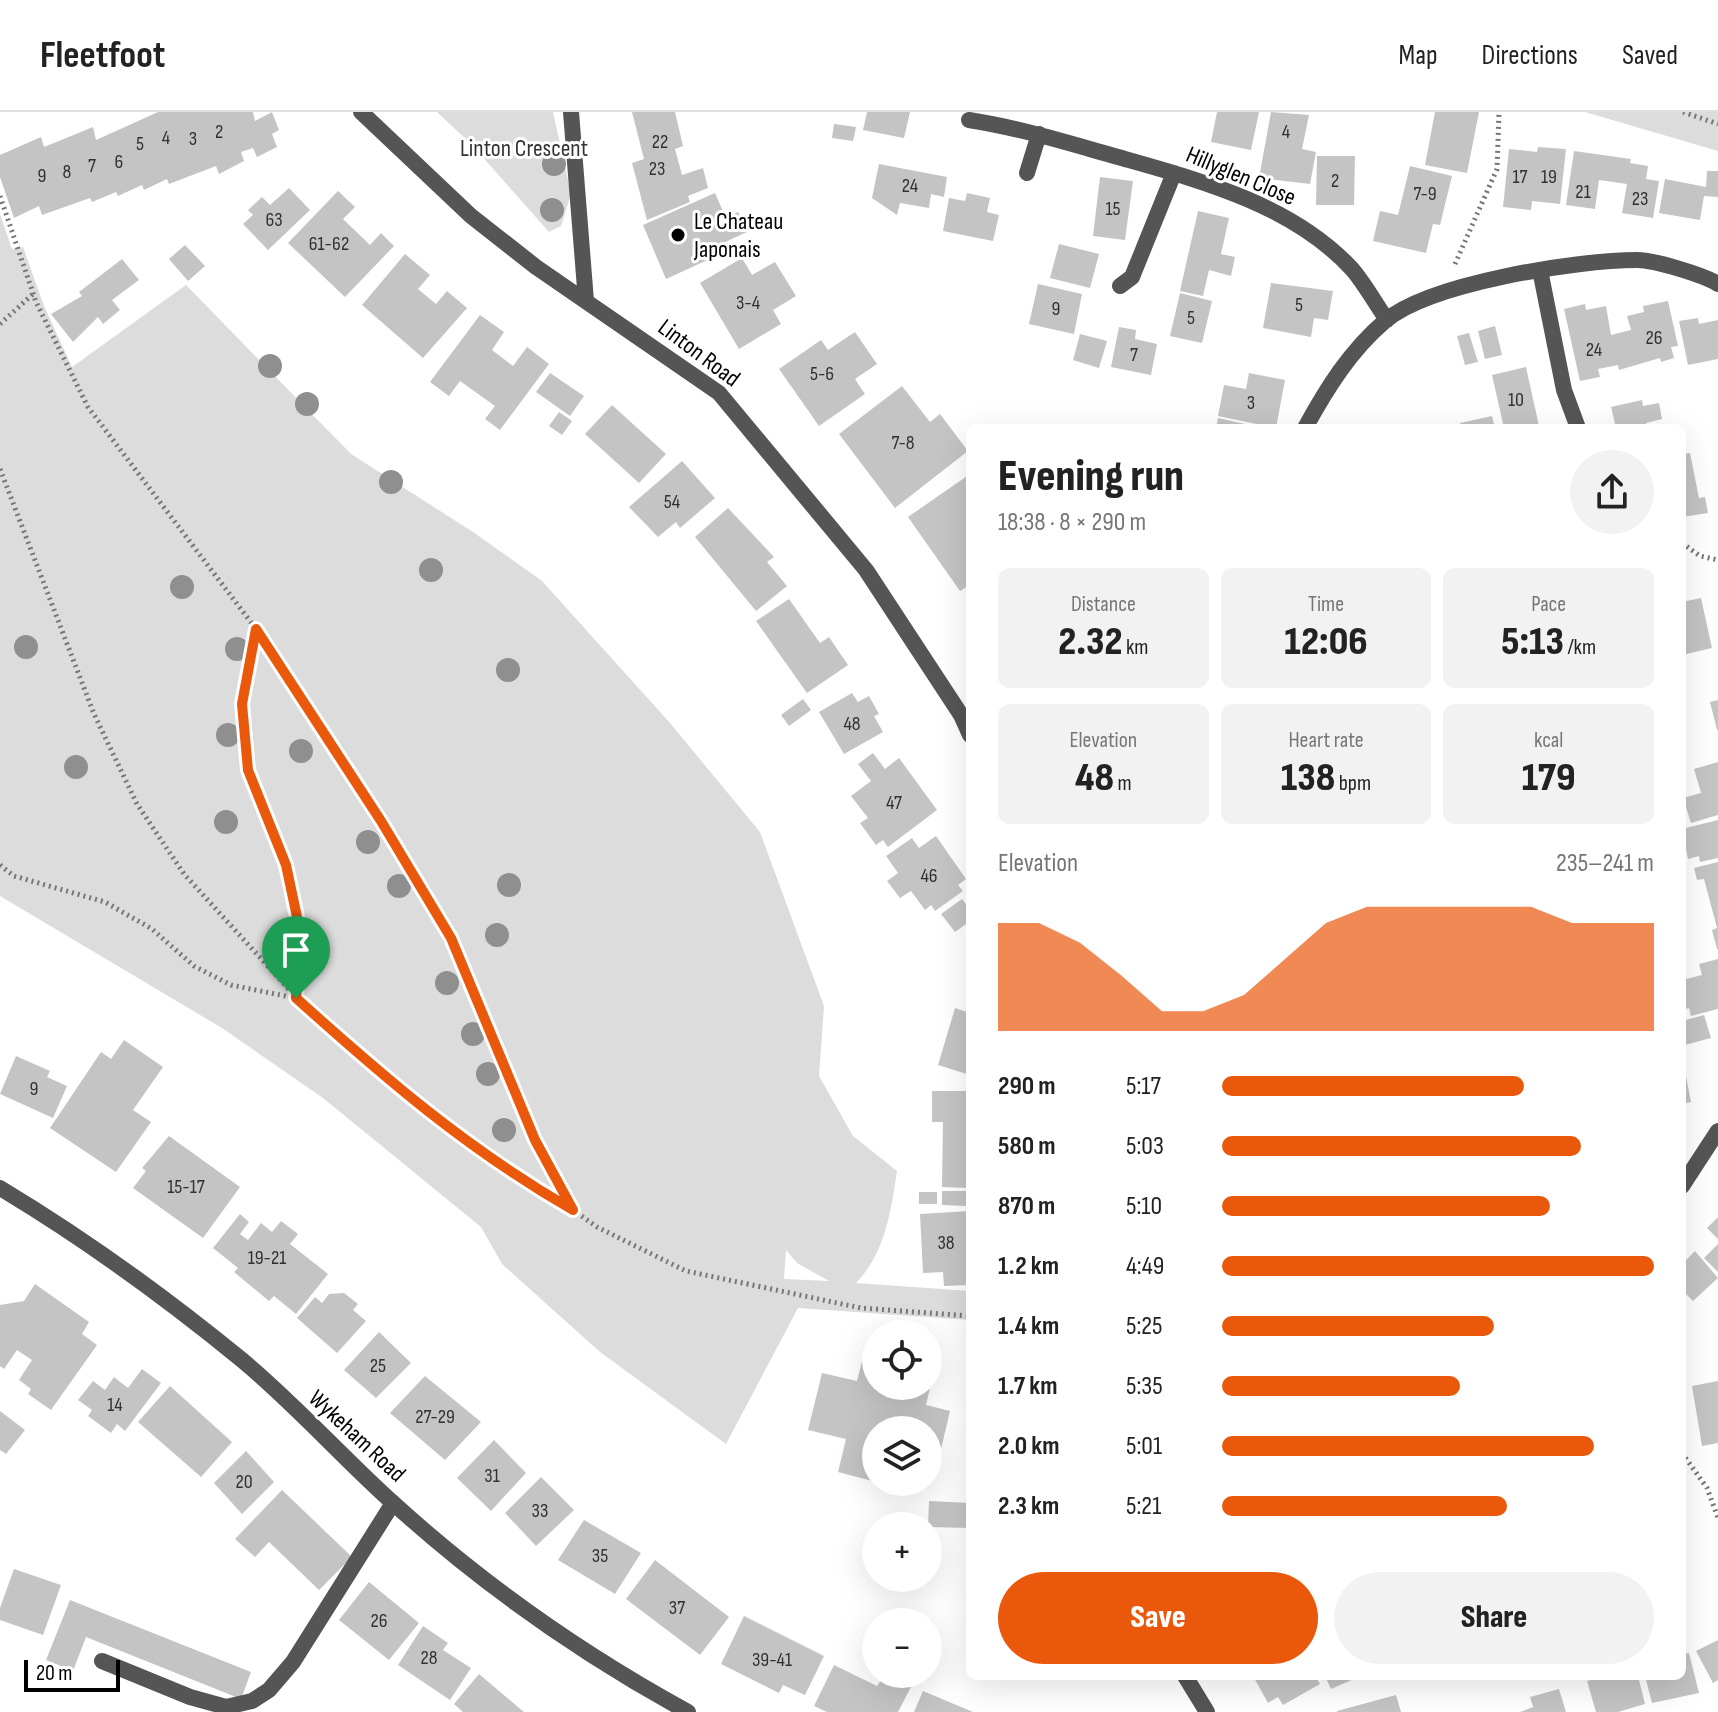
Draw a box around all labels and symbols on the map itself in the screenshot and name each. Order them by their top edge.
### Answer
house number: 2 [215,120,223,144]
house number: 4 [1282,120,1290,144]
house number: 4 [162,126,170,150]
house number: 3 [189,127,197,151]
house number: 22 [652,130,668,154]
house number: 5 [136,132,144,156]
park label: Linton Crescent [460,134,588,163]
street label: Hillyglen Close [1182,140,1300,212]
house number: 6 [115,150,123,174]
house number: 7 [88,154,96,178]
house number: 23 [649,157,665,181]
house number: 8 [63,160,71,184]
house number: 9 [38,164,46,188]
house number: 17 [1513,165,1527,189]
house number: 19 [1541,165,1557,189]
house number: 2 [1331,169,1339,193]
house number: 24 [902,174,918,198]
house number: 21 [1575,180,1591,204]
house number: 7-9 [1413,182,1437,206]
house number: 23 [1632,187,1648,211]
house number: 15 [1105,197,1121,221]
place label: Le Chateau Japonais [693,207,783,264]
house number: 63 [265,208,283,232]
marker: Le Chateau Japonais [669,226,687,244]
house number: 61-62 [309,232,349,256]
house number: 3-4 [736,291,760,315]
house number: 5 [1295,293,1303,317]
house number: 9 [1052,297,1060,321]
house number: 5 [1187,306,1195,330]
street label: Linton Road [652,313,746,393]
house number: 26 [1646,326,1663,350]
house number: 24 [1586,338,1602,362]
house number: 7 [1130,343,1138,367]
house number: 5-6 [810,362,834,386]
house number: 10 [1508,388,1524,412]
house number: 3 [1247,391,1255,415]
house number: 7-8 [891,431,915,455]
house number: 54 [664,490,680,514]
house number: 48 [843,712,861,736]
house number: 47 [886,791,902,815]
house number: 46 [920,864,938,888]
pin [262,916,330,998]
house number: 9 [30,1077,38,1101]
house number: 15-17 [167,1175,205,1199]
house number: 38 [937,1231,955,1255]
house number: 19-21 [248,1246,286,1270]
house number: 25 [370,1354,386,1378]
street label: Wykeham Road [303,1384,411,1488]
house number: 14 [107,1393,123,1417]
house number: 27-29 [415,1405,455,1429]
house number: 31 [484,1464,500,1488]
house number: 20 [235,1470,253,1494]
house number: 33 [532,1499,548,1523]
house number: 35 [592,1544,608,1568]
house number: 37 [669,1596,685,1620]
house number: 26 [371,1609,388,1633]
house number: 28 [421,1646,438,1670]
house number: 39-41 [752,1648,792,1672]
scale bar [24,1656,120,1692]

